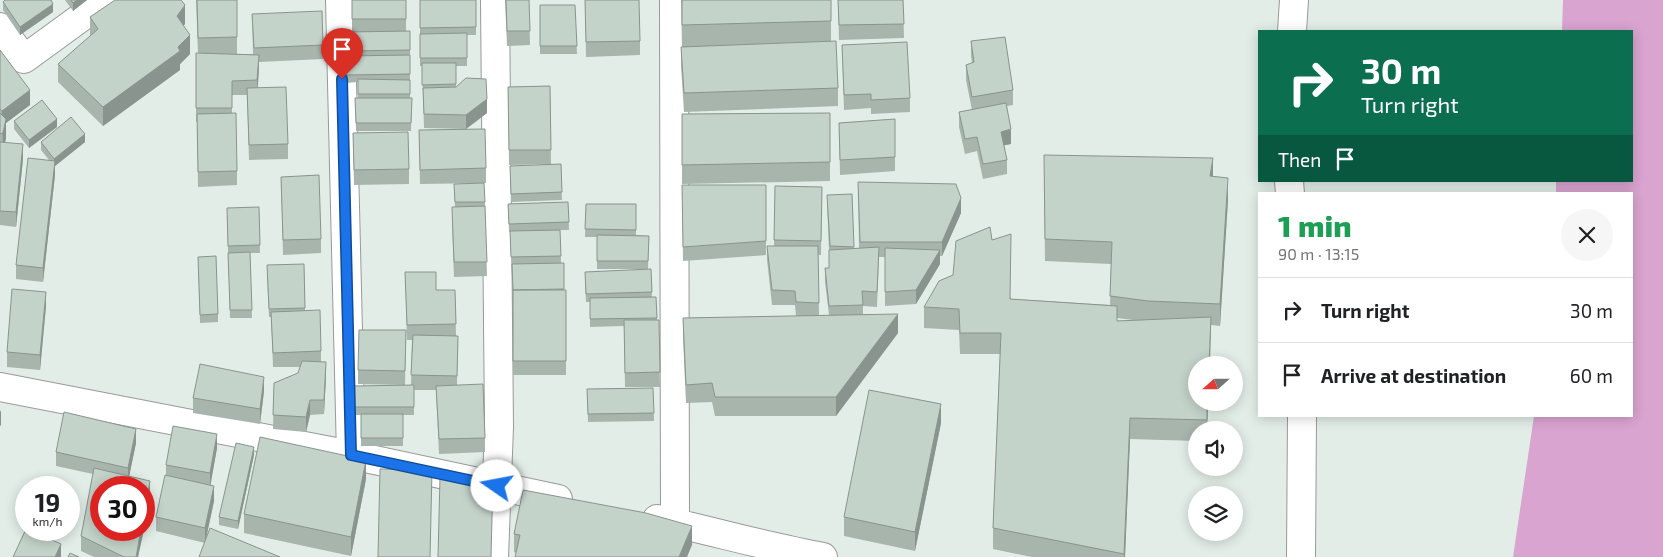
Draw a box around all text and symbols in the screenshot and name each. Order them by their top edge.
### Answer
pin [321,28,363,79]
icon: arrive [328,35,356,63]
text: 30 m [1361,49,1441,91]
icon: right [1278,50,1343,115]
text: Turn right [1361,91,1459,117]
icon: arrive [1331,145,1359,173]
text: Then [1278,148,1321,171]
text: 1 min [1278,207,1352,243]
button: close [1561,209,1613,261]
text: 90 m · 13:15 [1278,244,1359,263]
icon: right [1278,296,1306,324]
text: Turn right [1321,299,1409,322]
text: 30 m [1570,299,1613,322]
north arrow [1188,356,1242,411]
map controls [1188,356,1243,541]
icon: arrive [1278,361,1306,389]
text: Arrive at destination [1321,364,1506,387]
text: 60 m [1570,364,1613,387]
button: sound [1188,421,1243,476]
position arrow [470,459,522,511]
speed limit sign: 30 [90,476,155,541]
button: layers [1188,486,1243,541]
text: 19 [35,487,60,517]
text: km/h [33,514,62,528]

